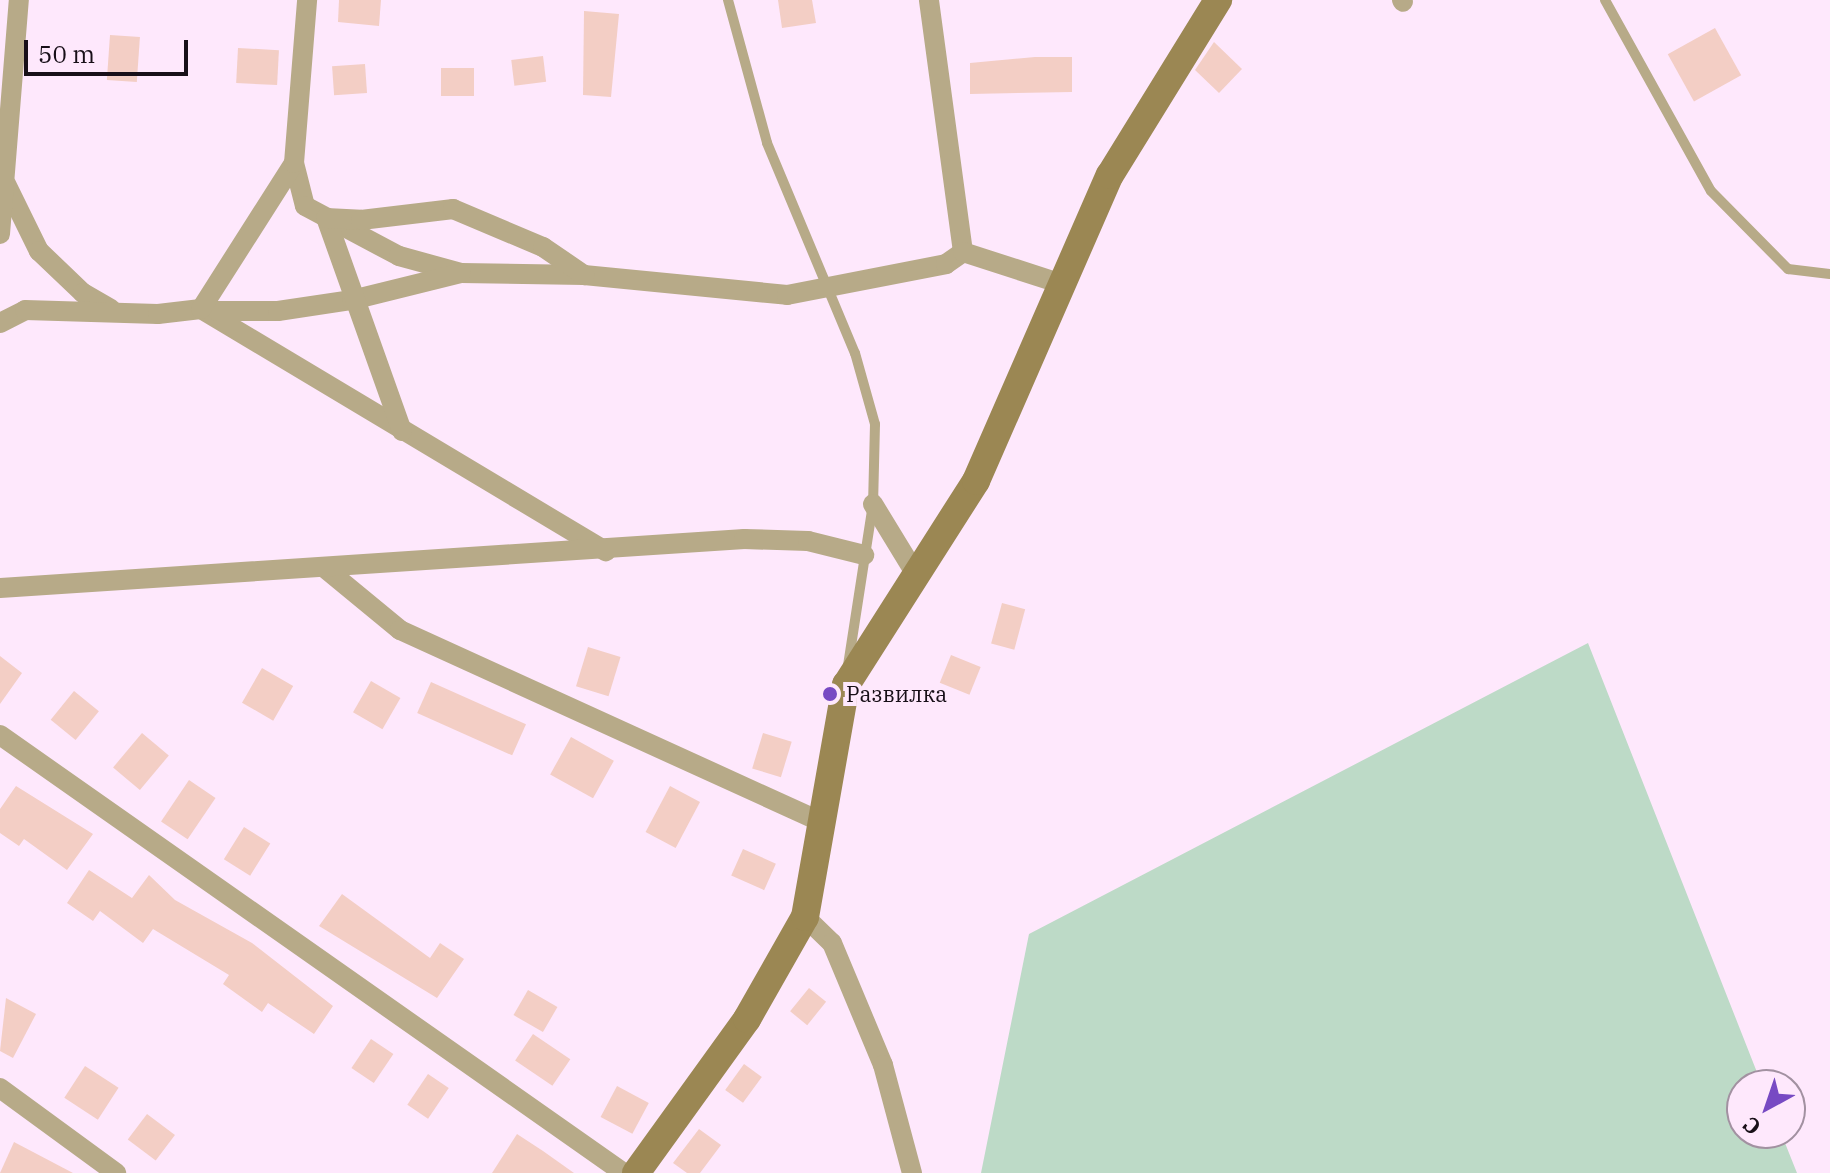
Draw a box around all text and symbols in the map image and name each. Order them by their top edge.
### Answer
scale bar [28,24,192,74]
text: 50 m [38,38,95,70]
place label: Развилка [846,681,947,707]
marker: Развилка [821,685,839,703]
north arrow [1726,1069,1806,1149]
text: С [1737,1110,1766,1142]

